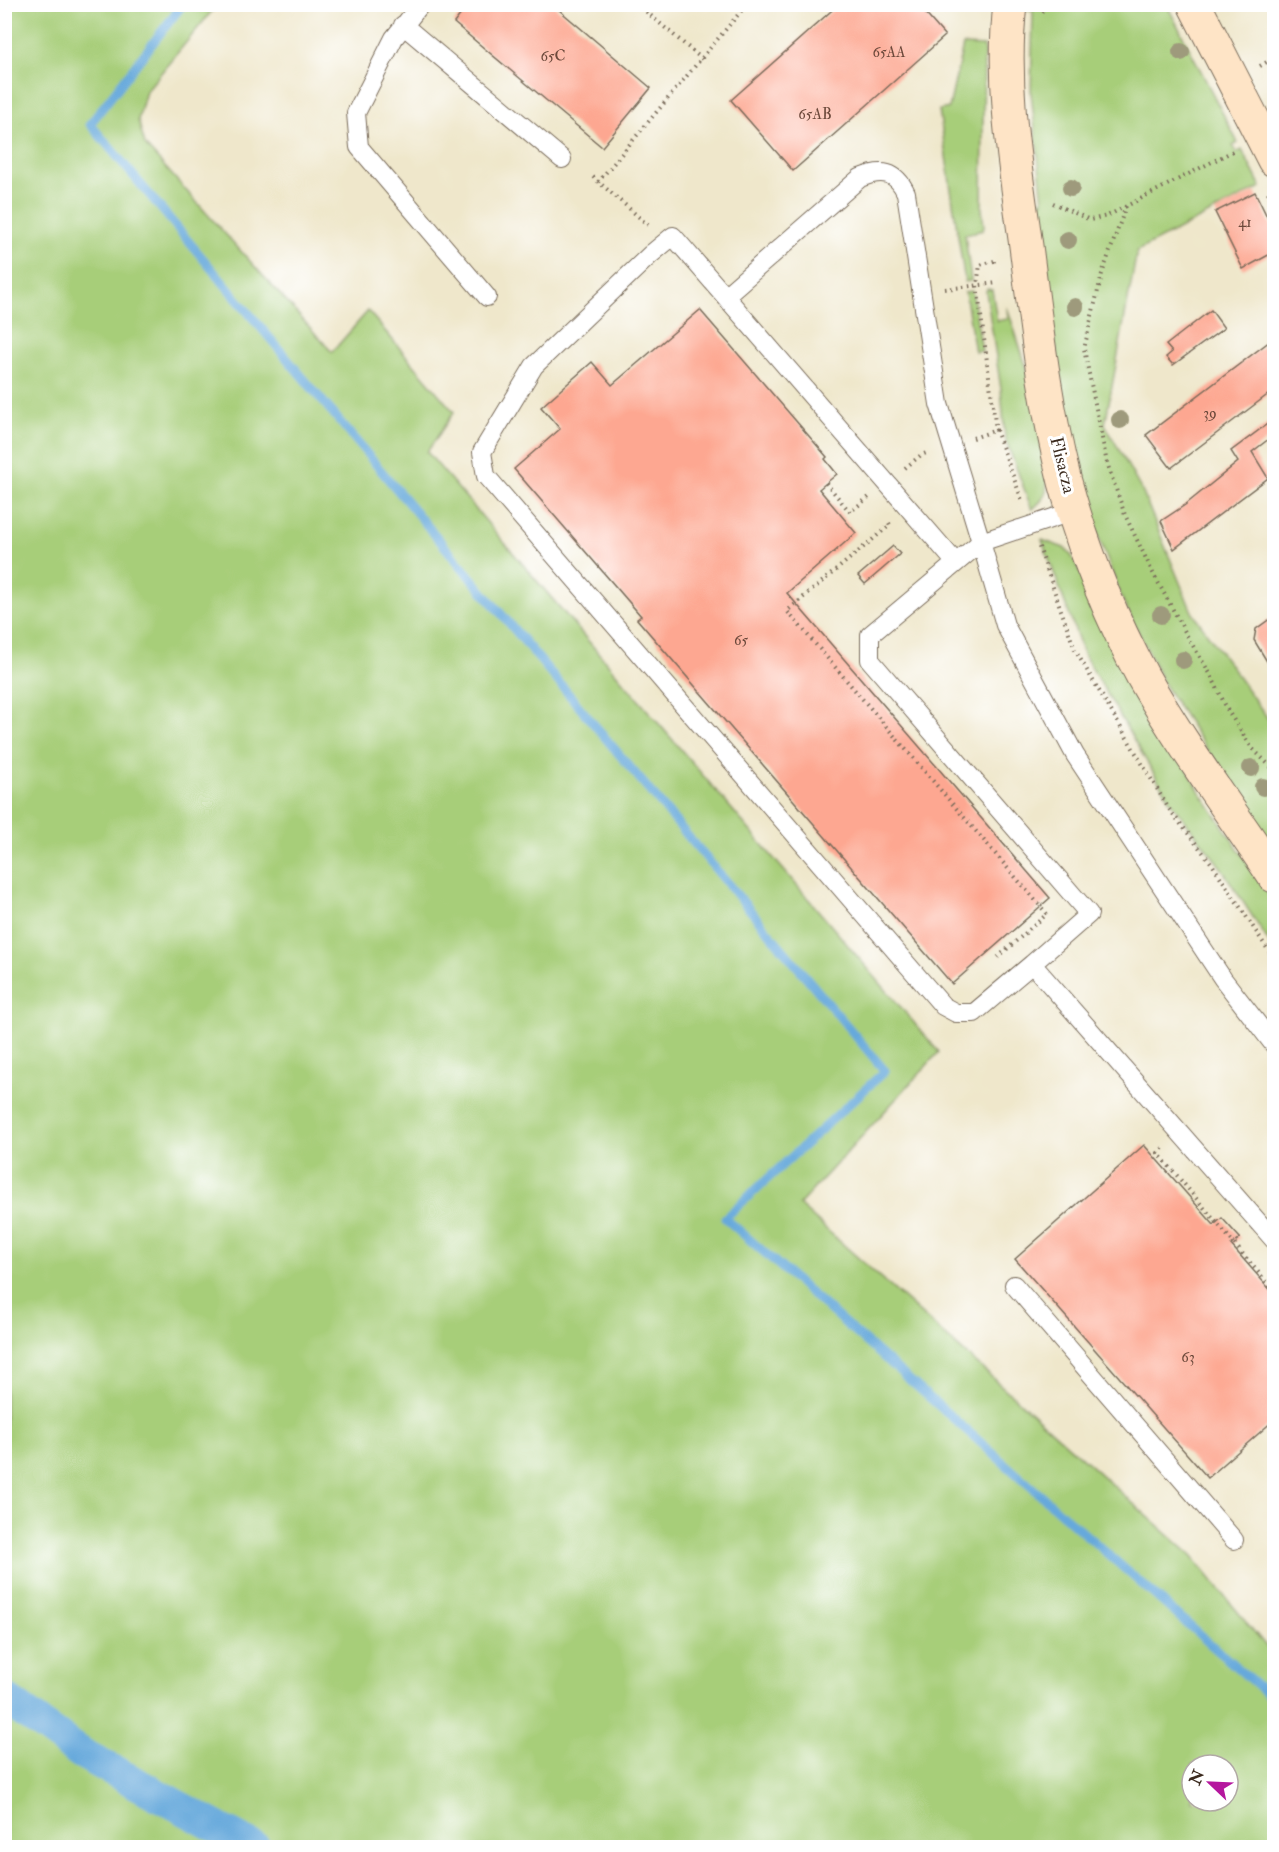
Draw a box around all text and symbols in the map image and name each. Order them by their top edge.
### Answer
house number: 65AA [872,43,906,62]
house number: 65C [540,47,566,66]
house number: 65AB [798,105,832,124]
house number: 41 [1238,213,1252,232]
house number: 39 [1203,404,1217,423]
street label: Flisacza [1044,434,1081,496]
house number: 65 [734,631,748,650]
house number: 63 [1181,1348,1195,1367]
north arrow [1180,1753,1240,1813]
text: N [1185,1766,1209,1789]

